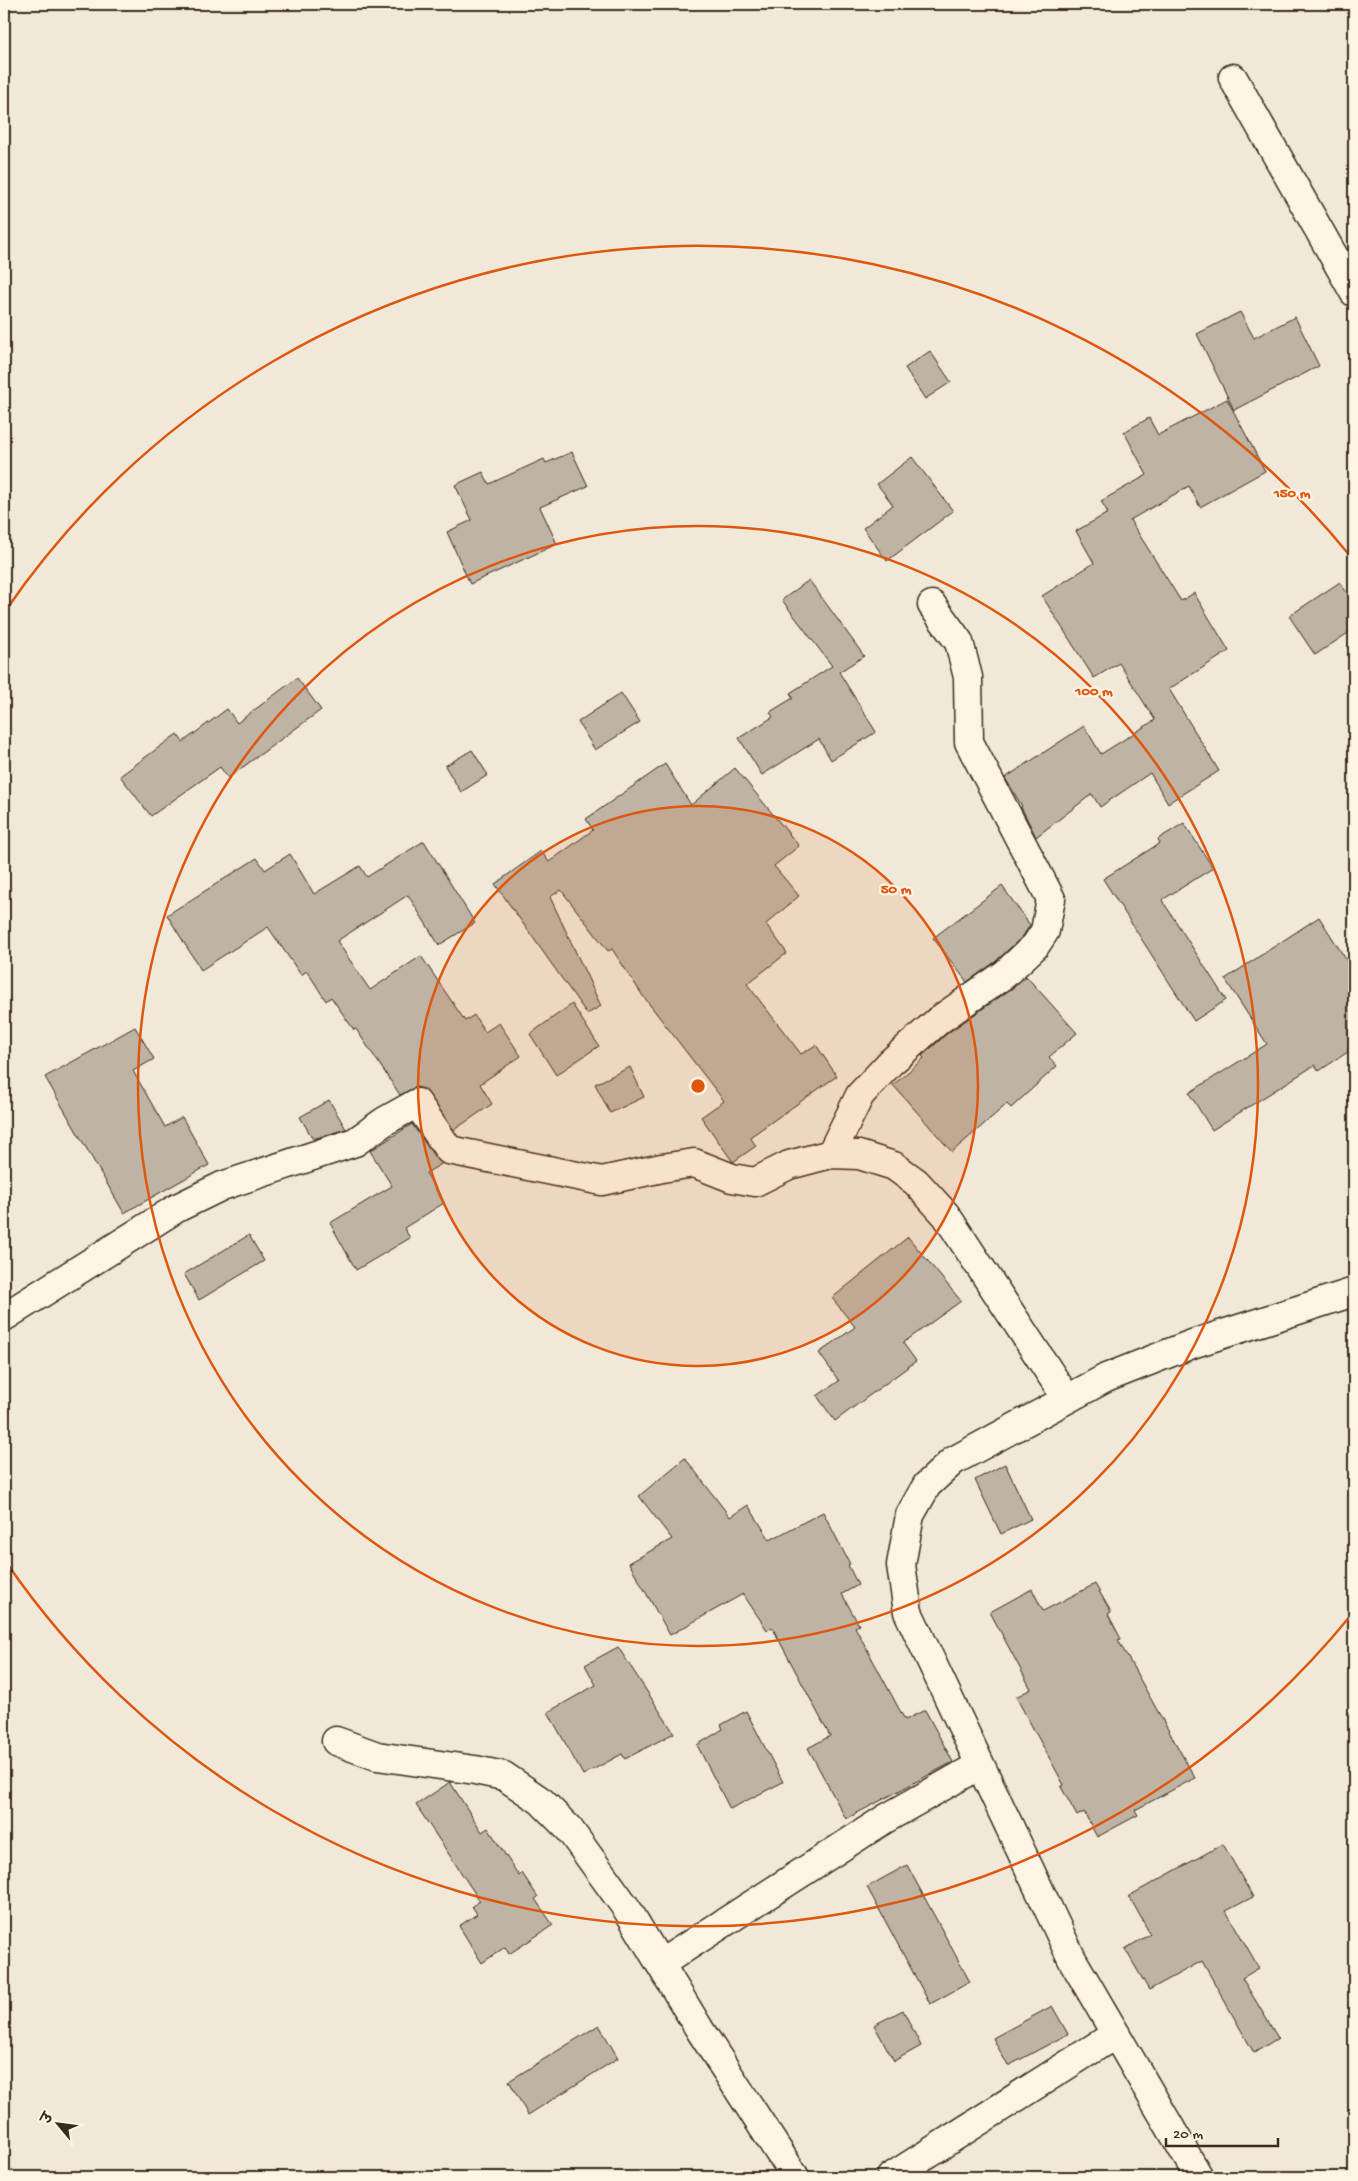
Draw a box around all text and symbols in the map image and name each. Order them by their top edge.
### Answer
text: 150 m [1273,485,1311,503]
text: 100 m [1074,683,1113,701]
text: 50 m [881,881,912,899]
centre of rings [689,1077,707,1095]
north arrow [32,2098,82,2148]
text: उ [38,2109,59,2129]
scale bar [1166,2116,1278,2148]
text: 20 m [1173,2126,1203,2144]

